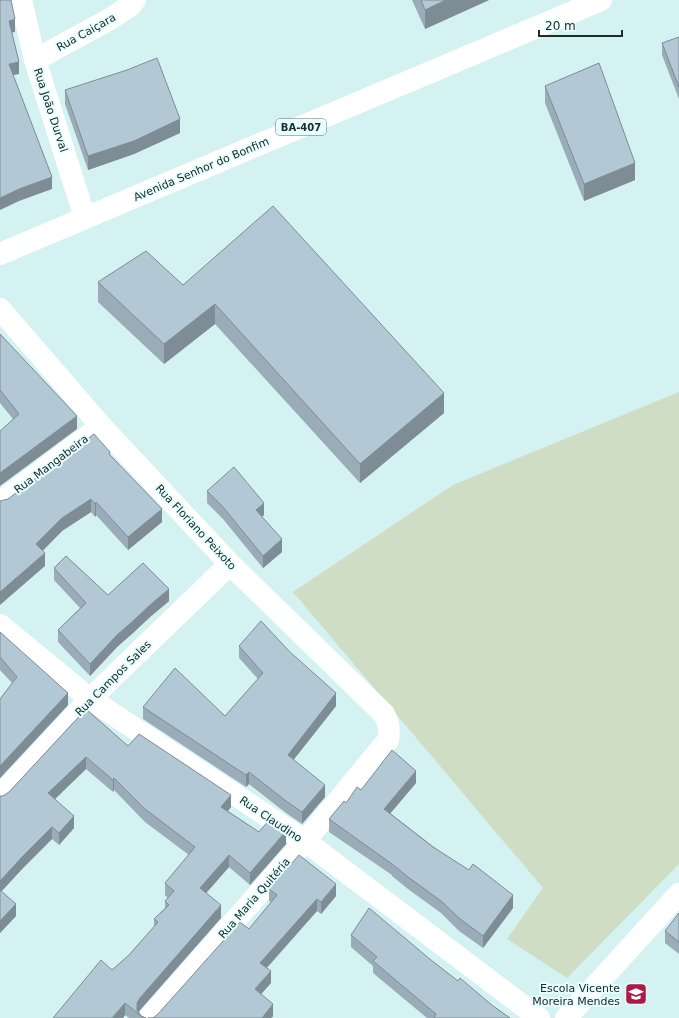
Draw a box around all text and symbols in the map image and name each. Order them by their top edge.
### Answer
street label: Rua Caiçara [54,11,118,54]
scale bar [539,12,622,38]
text: 20 m [545,19,576,33]
street label: Rua João Durval [31,67,70,154]
road number: BA-407 [276,119,326,135]
street label: Avenida Senhor do Bonfim [131,135,271,204]
street label: Rua Mangabeira [12,432,91,496]
street label: Rua Floriano Peixoto [153,482,239,573]
street label: Rua Campos Sales [73,638,154,719]
street label: Rua Claudino [237,794,305,845]
street label: Rua Maria Quitéria [216,855,293,941]
school or university icon: Escola Vicente Moreira Mendes [623,981,649,1007]
place label: Escola Vicente Moreira Mendes [532,982,620,1008]

